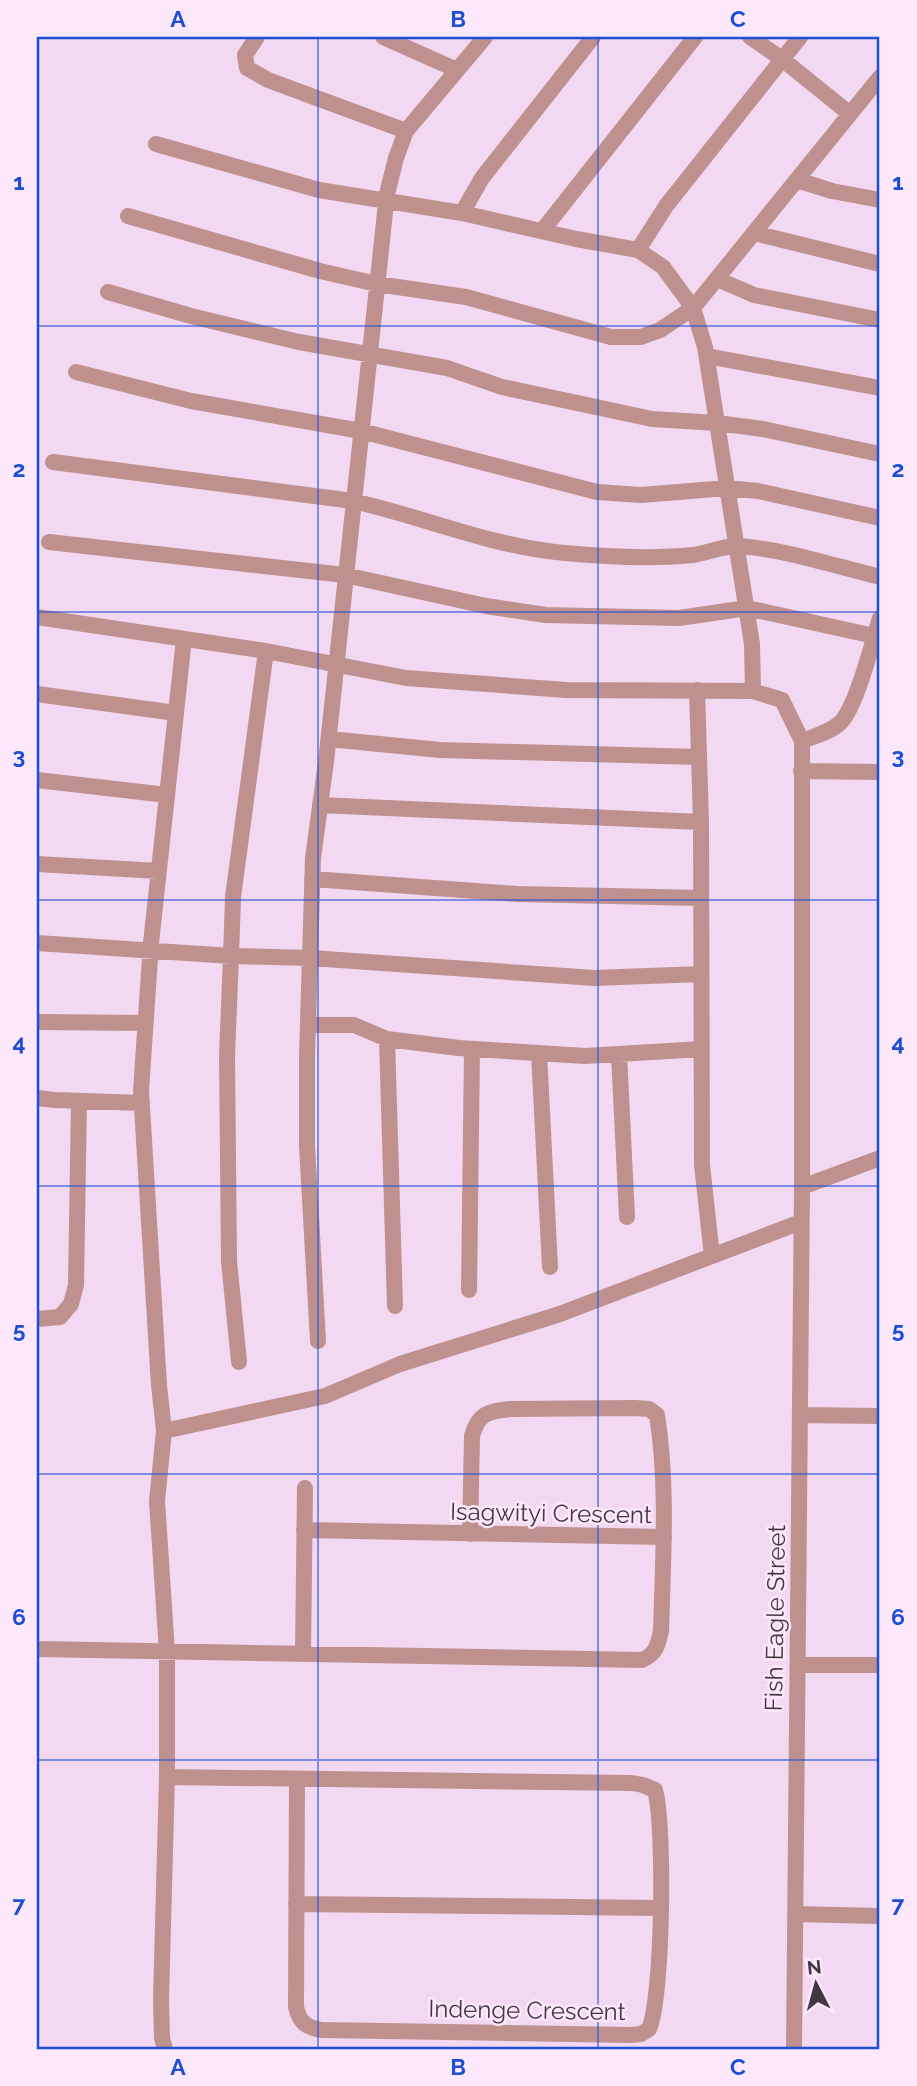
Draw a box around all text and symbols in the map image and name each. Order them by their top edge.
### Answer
text: A [170,5,186,32]
text: B [450,5,466,32]
text: C [730,5,746,32]
text: 1 [13,168,25,195]
text: 1 [892,168,904,195]
text: 2 [13,455,25,482]
text: 2 [892,455,904,482]
text: 3 [13,742,25,769]
text: 3 [892,742,904,769]
text: 4 [12,1029,26,1056]
text: 4 [891,1029,905,1056]
text: 5 [13,1316,26,1343]
text: 5 [892,1316,905,1343]
street label: Isagwityi Crescent [450,1497,652,1529]
street label: Fish Eagle Street [759,1524,791,1712]
text: 6 [12,1603,26,1630]
text: 6 [891,1603,905,1630]
text: 7 [13,1890,26,1917]
text: 7 [892,1890,905,1917]
north arrow [780,1950,850,2020]
text: N [806,1955,823,1979]
street label: Indenge Crescent [428,1994,626,2026]
text: A [170,2053,186,2080]
text: B [450,2053,466,2080]
text: C [730,2053,746,2080]

